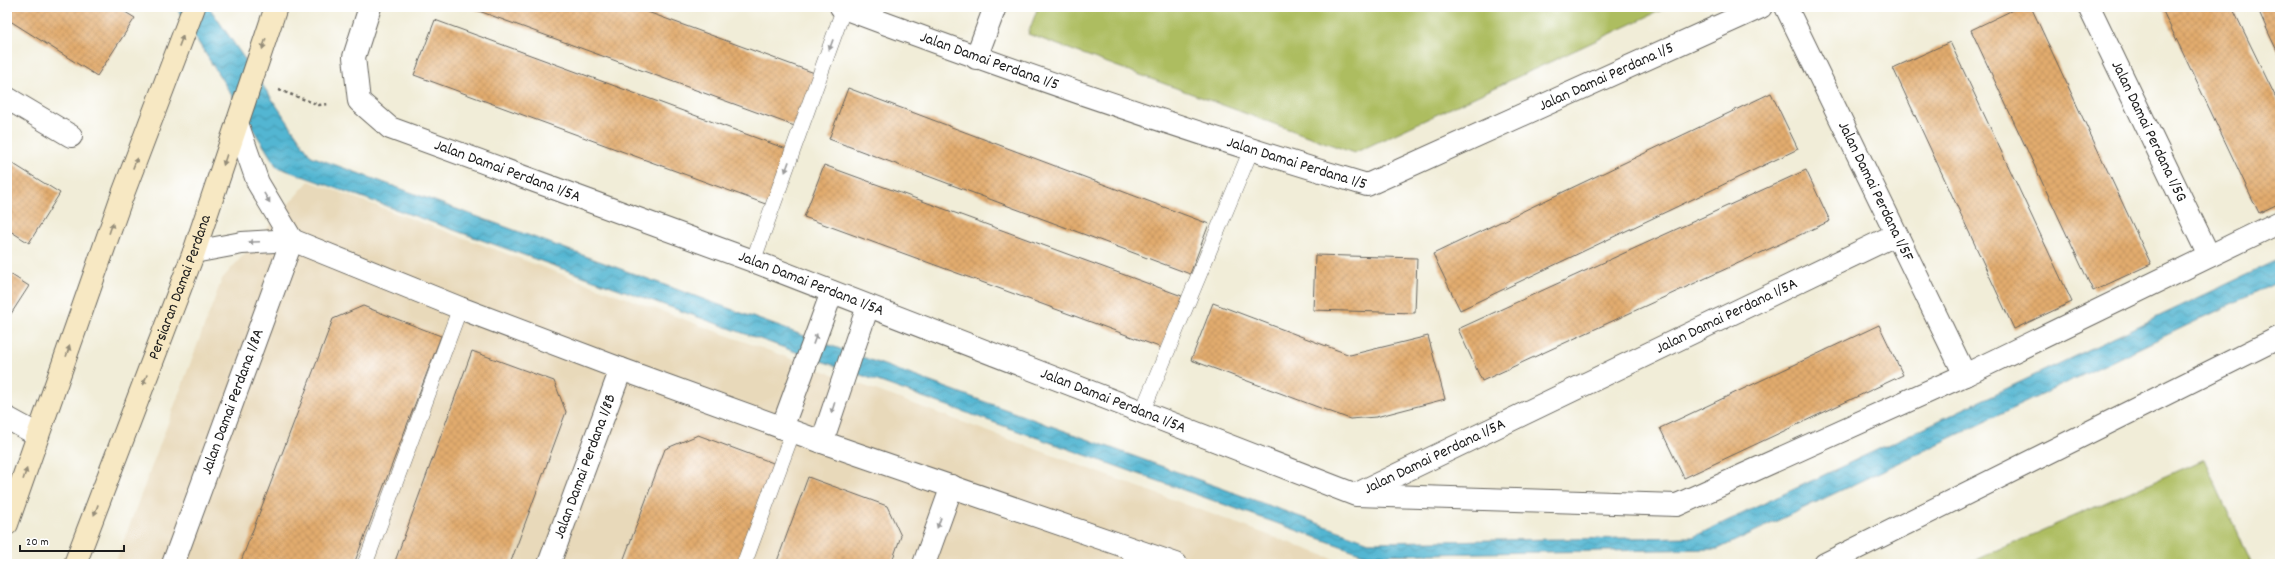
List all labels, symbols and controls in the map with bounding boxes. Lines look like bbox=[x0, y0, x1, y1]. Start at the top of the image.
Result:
street label: Jalan Damai Perdana 1/5 bbox=[917, 26, 1062, 96]
one-way arrow bbox=[178, 35, 184, 47]
street label: Jalan Damai Perdana 1/5 bbox=[1535, 36, 1678, 117]
one-way arrow bbox=[260, 38, 266, 50]
one-way arrow bbox=[827, 39, 833, 51]
street label: Jalan Damai Perdana 1/5G bbox=[2105, 57, 2193, 206]
street label: Jalan Damai Perdana 1/5F bbox=[1832, 117, 1920, 265]
street label: Jalan Damai Perdana 1/5 bbox=[1224, 131, 1370, 196]
street label: Jalan Damai Perdana 1/5A bbox=[431, 134, 584, 209]
one-way arrow bbox=[222, 154, 228, 166]
one-way arrow bbox=[133, 156, 139, 168]
one-way arrow bbox=[783, 162, 789, 174]
one-way arrow bbox=[263, 193, 271, 203]
street label: Persiaran Damai Perdana bbox=[142, 211, 217, 363]
one-way arrow bbox=[108, 222, 114, 234]
one-way arrow bbox=[247, 239, 260, 245]
street label: Jalan Damai Perdana 1/5A bbox=[735, 245, 888, 322]
street label: Jalan Damai Perdana 1/5A bbox=[1652, 272, 1802, 360]
street label: Jalan Damai Perdana 1/8A bbox=[195, 325, 270, 478]
one-way arrow bbox=[812, 332, 818, 344]
one-way arrow bbox=[65, 345, 71, 357]
street label: Jalan Damai Perdana 1/5A bbox=[1037, 362, 1190, 440]
one-way arrow bbox=[142, 374, 148, 386]
street label: Jalan Damai Perdana 1/8B bbox=[548, 391, 622, 542]
one-way arrow bbox=[830, 402, 836, 414]
street label: Jalan Damai Perdana 1/5A bbox=[1360, 413, 1510, 500]
one-way arrow bbox=[22, 467, 28, 479]
one-way arrow bbox=[92, 504, 98, 516]
one-way arrow bbox=[935, 517, 941, 529]
scale bar bbox=[20, 527, 124, 553]
text: 20 m bbox=[26, 534, 49, 551]

